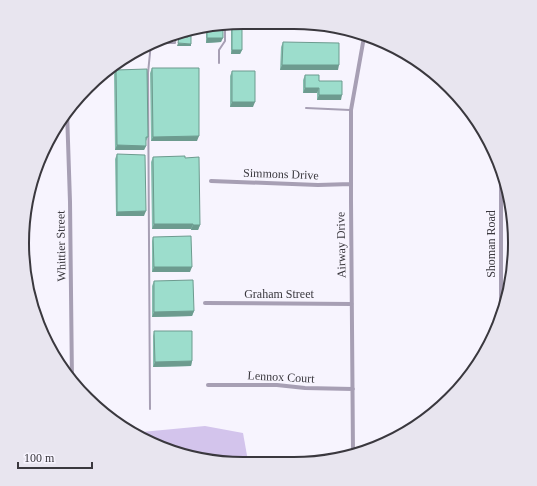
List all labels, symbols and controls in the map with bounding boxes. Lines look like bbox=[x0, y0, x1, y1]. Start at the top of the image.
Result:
street label: Simmons Drive bbox=[243, 166, 319, 182]
street label: Whittier Street bbox=[53, 210, 69, 282]
street label: Shoman Road bbox=[484, 210, 498, 278]
street label: Airway Drive bbox=[333, 212, 349, 278]
street label: Graham Street bbox=[244, 287, 314, 301]
street label: Lennox Court bbox=[247, 368, 315, 386]
scale bar bbox=[18, 444, 92, 470]
text: 100 m bbox=[24, 451, 55, 465]

